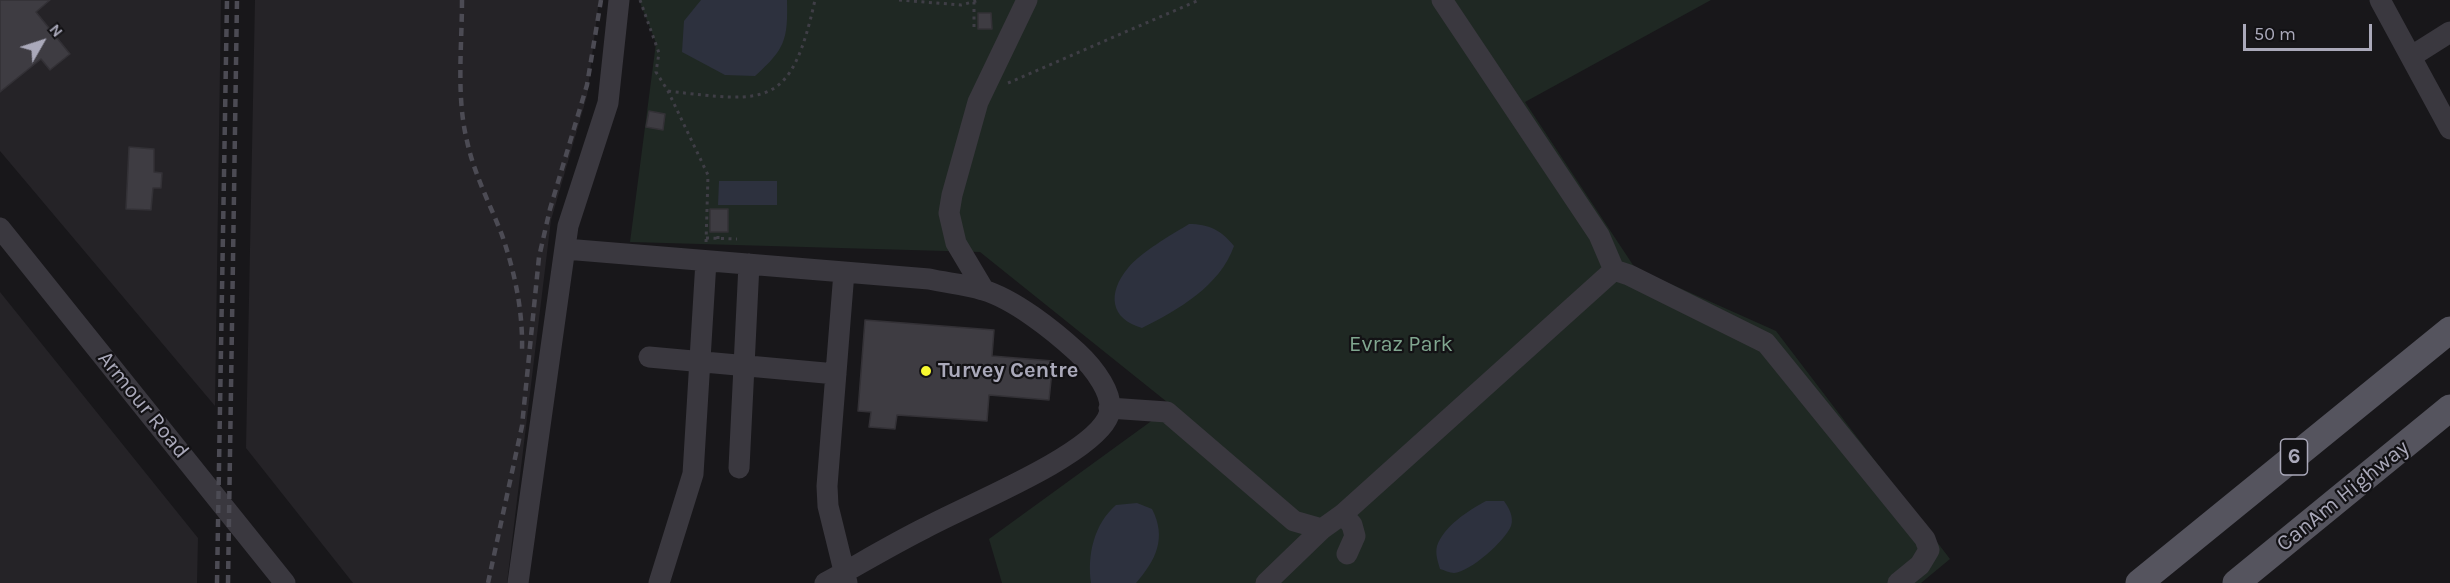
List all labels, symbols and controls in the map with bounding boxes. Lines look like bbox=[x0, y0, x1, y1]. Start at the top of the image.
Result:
north arrow bbox=[12, 12, 72, 72]
scale bar bbox=[2246, 12, 2375, 50]
text: N bbox=[45, 20, 67, 41]
text: 50 m bbox=[2254, 23, 2296, 45]
park label: Evraz Park bbox=[1349, 332, 1453, 358]
street label: Armour Road bbox=[92, 346, 194, 464]
place label: Turvey Centre bbox=[938, 358, 1078, 384]
marker: Turvey Centre bbox=[919, 364, 933, 378]
street label: CanAm Highway bbox=[2272, 435, 2414, 557]
road number: 6 bbox=[2280, 439, 2308, 475]

